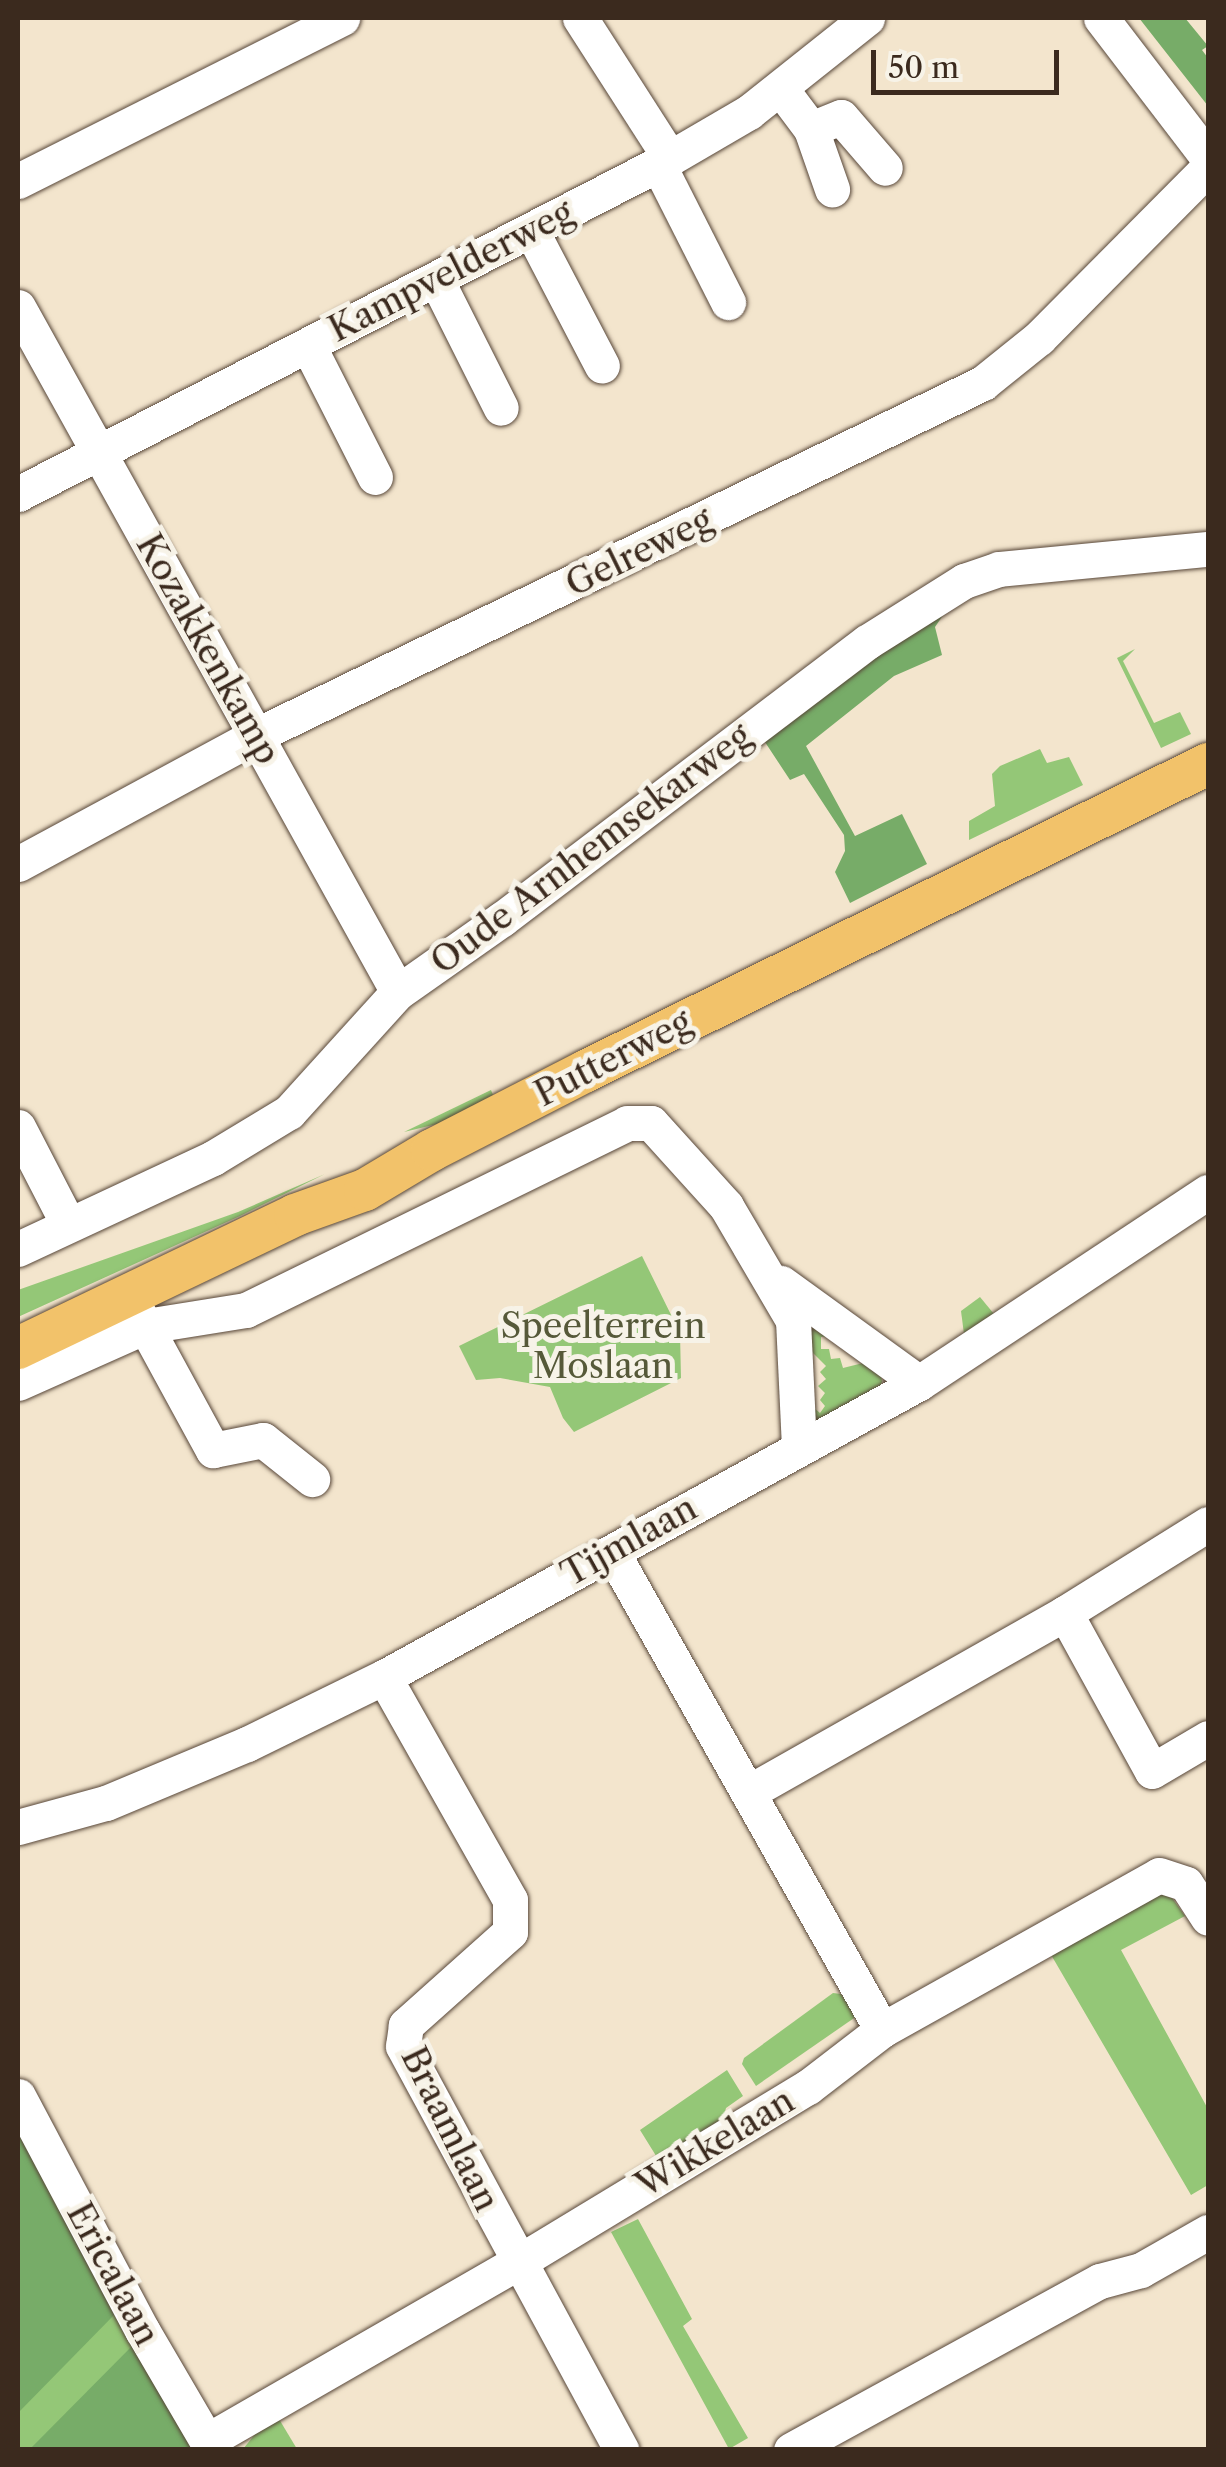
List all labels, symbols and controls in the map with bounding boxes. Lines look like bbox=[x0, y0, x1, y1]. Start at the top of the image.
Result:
scale bar bbox=[876, 30, 1064, 92]
text: 50 m bbox=[888, 49, 959, 86]
street label: Kampvelderweg bbox=[322, 191, 580, 351]
street label: Gelreweg bbox=[559, 499, 719, 605]
street label: Kozakkenkamp bbox=[127, 527, 289, 771]
street label: Oude Arnhemsekarweg bbox=[422, 714, 760, 984]
street label: Putterweg bbox=[528, 1001, 698, 1115]
park label: Speelterrein Moslaan bbox=[500, 1305, 706, 1387]
street label: Tijmlaan bbox=[554, 1487, 704, 1595]
street label: Braamlaan bbox=[392, 2040, 508, 2218]
street label: Wikkelaan bbox=[628, 2079, 802, 2207]
street label: Ericalaan bbox=[58, 2195, 168, 2353]

